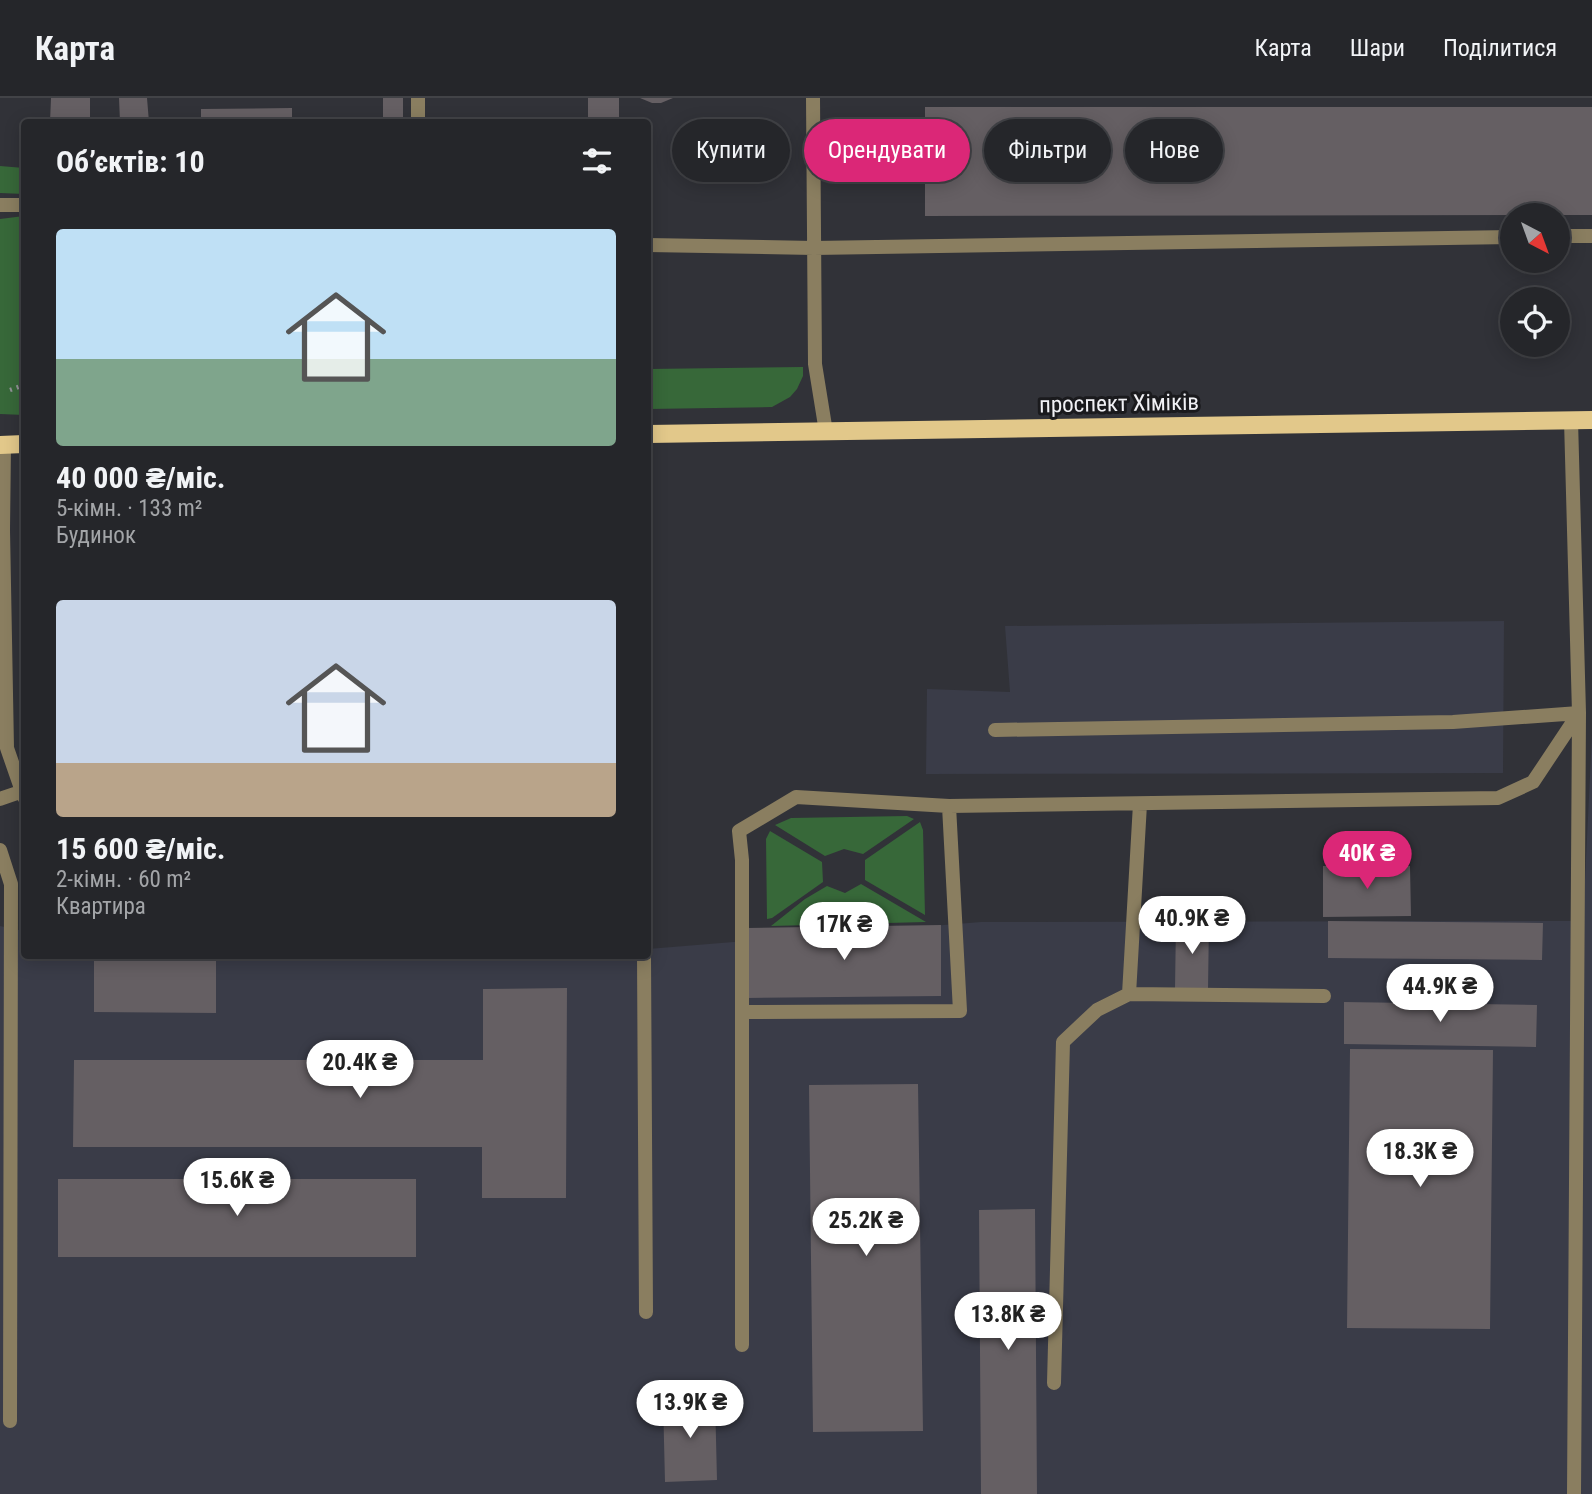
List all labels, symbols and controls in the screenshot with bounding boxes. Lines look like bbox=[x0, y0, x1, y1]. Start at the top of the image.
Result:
text: Карта bbox=[35, 29, 115, 68]
text: Карта bbox=[1254, 34, 1312, 62]
text: Шари bbox=[1350, 34, 1405, 62]
text: Поділитися bbox=[1443, 34, 1557, 62]
chip: Купити bbox=[672, 119, 790, 182]
chip: Орендувати bbox=[804, 119, 970, 182]
chip: Фільтри bbox=[984, 119, 1111, 182]
chip: Нове bbox=[1125, 119, 1223, 182]
icon: filters bbox=[578, 142, 616, 180]
text: Об’єктів: 10 bbox=[56, 144, 205, 179]
north arrow bbox=[1500, 203, 1570, 273]
map controls bbox=[1500, 203, 1570, 357]
icon: home bbox=[273, 274, 399, 400]
button: locate bbox=[1500, 287, 1570, 357]
street label: проспект Хіміків bbox=[1039, 389, 1199, 418]
text: 40 000 ₴/міс. bbox=[56, 460, 226, 495]
text: 5-кімн. · 133 m² bbox=[56, 495, 202, 522]
text: Будинок bbox=[56, 522, 136, 549]
icon: home bbox=[273, 645, 399, 771]
text: 15 600 ₴/міс. bbox=[56, 831, 226, 866]
pin: 40K ₴ bbox=[1318, 832, 1416, 891]
text: 40K ₴ bbox=[1339, 840, 1395, 867]
text: 2-кімн. · 60 m² bbox=[56, 866, 191, 893]
text: Квартира bbox=[56, 893, 146, 920]
pin: 40.9K ₴ bbox=[1127, 896, 1257, 956]
pin: 17K ₴ bbox=[795, 902, 893, 962]
text: 40.9K ₴ bbox=[1155, 905, 1229, 932]
text: 17K ₴ bbox=[816, 911, 872, 938]
pin: 44.9K ₴ bbox=[1375, 964, 1505, 1024]
text: 44.9K ₴ bbox=[1403, 973, 1477, 1000]
pin: 20.4K ₴ bbox=[295, 1040, 425, 1100]
text: 20.4K ₴ bbox=[323, 1049, 397, 1076]
pin: 18.3K ₴ bbox=[1355, 1130, 1485, 1189]
text: 18.3K ₴ bbox=[1383, 1138, 1457, 1165]
pin: 15.6K ₴ bbox=[172, 1158, 302, 1218]
text: 15.6K ₴ bbox=[200, 1167, 274, 1194]
pin: 25.2K ₴ bbox=[801, 1198, 931, 1258]
text: 25.2K ₴ bbox=[829, 1207, 903, 1234]
pin: 13.8K ₴ bbox=[943, 1292, 1073, 1352]
text: 13.8K ₴ bbox=[971, 1301, 1045, 1328]
pin: 13.9K ₴ bbox=[625, 1380, 755, 1440]
text: 13.9K ₴ bbox=[653, 1389, 727, 1416]

